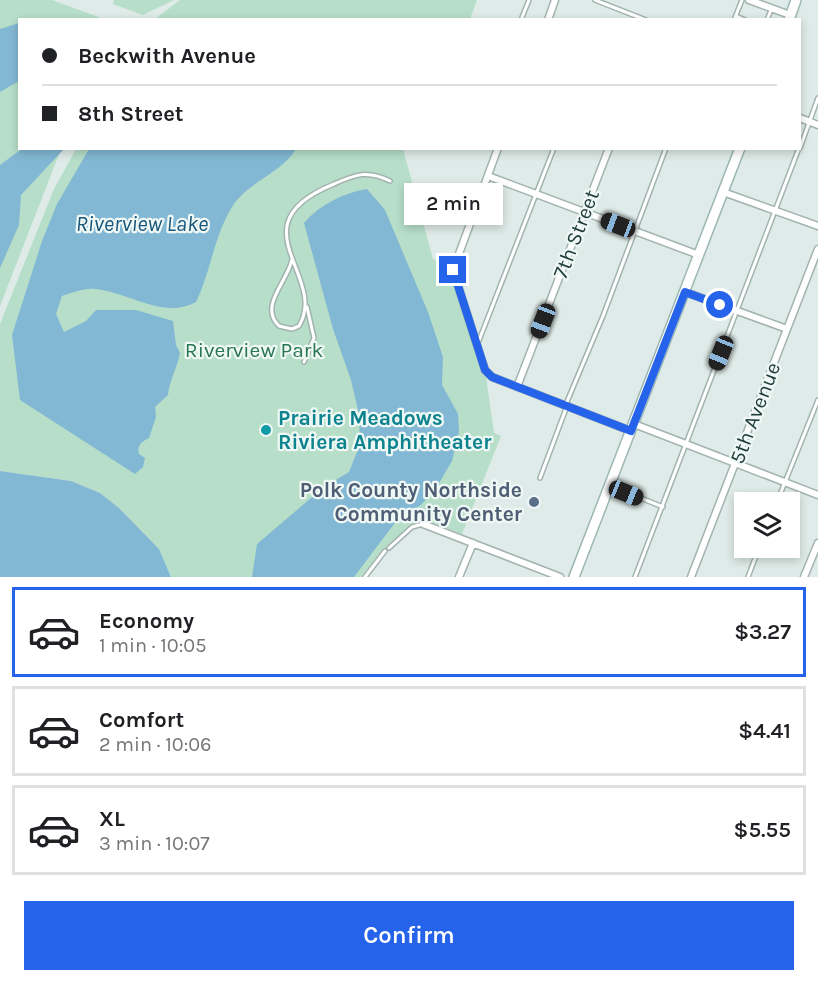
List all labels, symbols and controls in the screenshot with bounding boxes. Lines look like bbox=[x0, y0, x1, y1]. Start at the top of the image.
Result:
text: Beckwith Avenue bbox=[78, 43, 256, 69]
text: 8th Street bbox=[78, 101, 184, 127]
callout: 2 min bbox=[404, 183, 502, 225]
street label: 7th Street bbox=[548, 186, 604, 282]
text: 2 min bbox=[426, 192, 481, 215]
car bbox=[598, 210, 638, 240]
water label: Riverview Lake bbox=[76, 211, 208, 237]
route end bbox=[439, 256, 466, 283]
route start bbox=[706, 291, 733, 318]
car bbox=[528, 301, 558, 341]
car bbox=[706, 333, 736, 373]
park label: Riverview Park bbox=[185, 338, 323, 362]
street label: 5th Avenue bbox=[725, 359, 785, 467]
place label: Prairie Meadows Riviera Amphitheater bbox=[278, 406, 492, 454]
marker: Prairie Meadows Riviera Amphitheater bbox=[259, 423, 273, 437]
place label: Polk County Northside Community Center bbox=[300, 478, 523, 526]
car bbox=[606, 478, 646, 508]
map controls bbox=[734, 492, 800, 558]
button: layers bbox=[734, 492, 800, 558]
marker: Polk County Northside Community Center bbox=[527, 495, 541, 509]
icon: car bbox=[27, 605, 81, 659]
text: Economy bbox=[99, 608, 194, 634]
text: $3.27 bbox=[734, 619, 791, 645]
text: 1 min · 10:05 bbox=[99, 634, 206, 657]
icon: car bbox=[27, 704, 81, 758]
text: Comfort bbox=[99, 707, 184, 733]
text: $4.41 bbox=[738, 718, 791, 744]
text: 2 min · 10:06 bbox=[99, 733, 212, 756]
icon: car bbox=[27, 803, 81, 857]
text: XL bbox=[99, 806, 125, 832]
text: $5.55 bbox=[734, 817, 791, 843]
text: 3 min · 10:07 bbox=[99, 832, 210, 855]
button: Confirm bbox=[24, 901, 794, 970]

